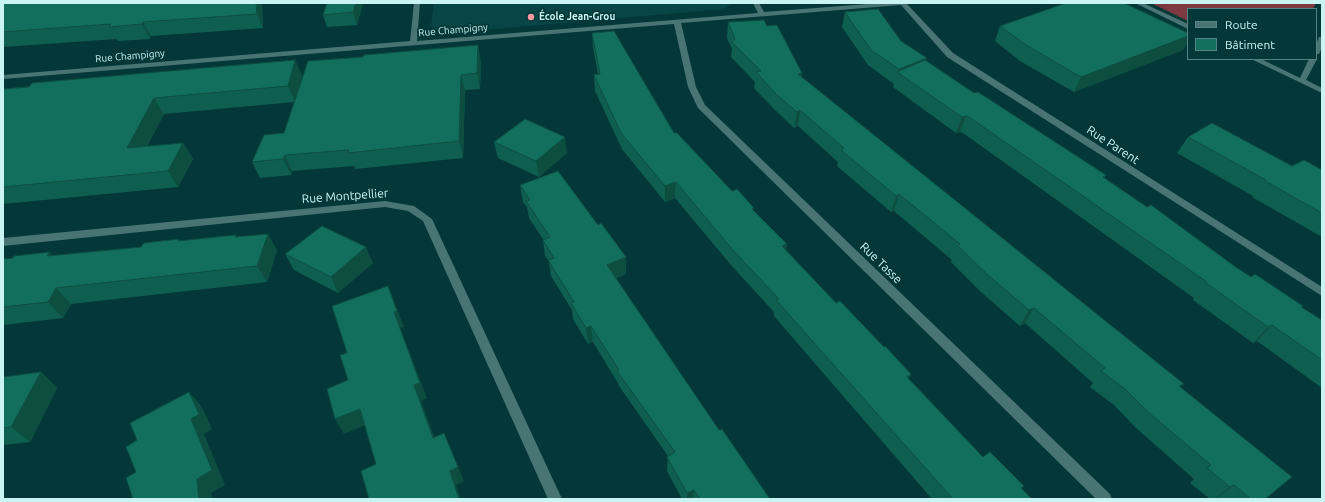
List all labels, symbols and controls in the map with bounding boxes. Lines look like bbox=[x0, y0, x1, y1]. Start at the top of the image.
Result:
legend bbox=[1187, 8, 1317, 60]
place label: École Jean-Grou bbox=[539, 11, 615, 23]
marker: École Jean-Grou bbox=[526, 12, 536, 22]
text: Route bbox=[1225, 18, 1258, 31]
street label: Rue Champigny bbox=[418, 21, 488, 39]
text: Bâtiment bbox=[1225, 38, 1275, 51]
street label: Rue Champigny bbox=[95, 47, 165, 65]
street label: Rue Parent bbox=[1084, 123, 1142, 167]
street label: Rue Montpellier bbox=[301, 186, 389, 206]
street label: Rue Tasse bbox=[857, 239, 905, 287]

